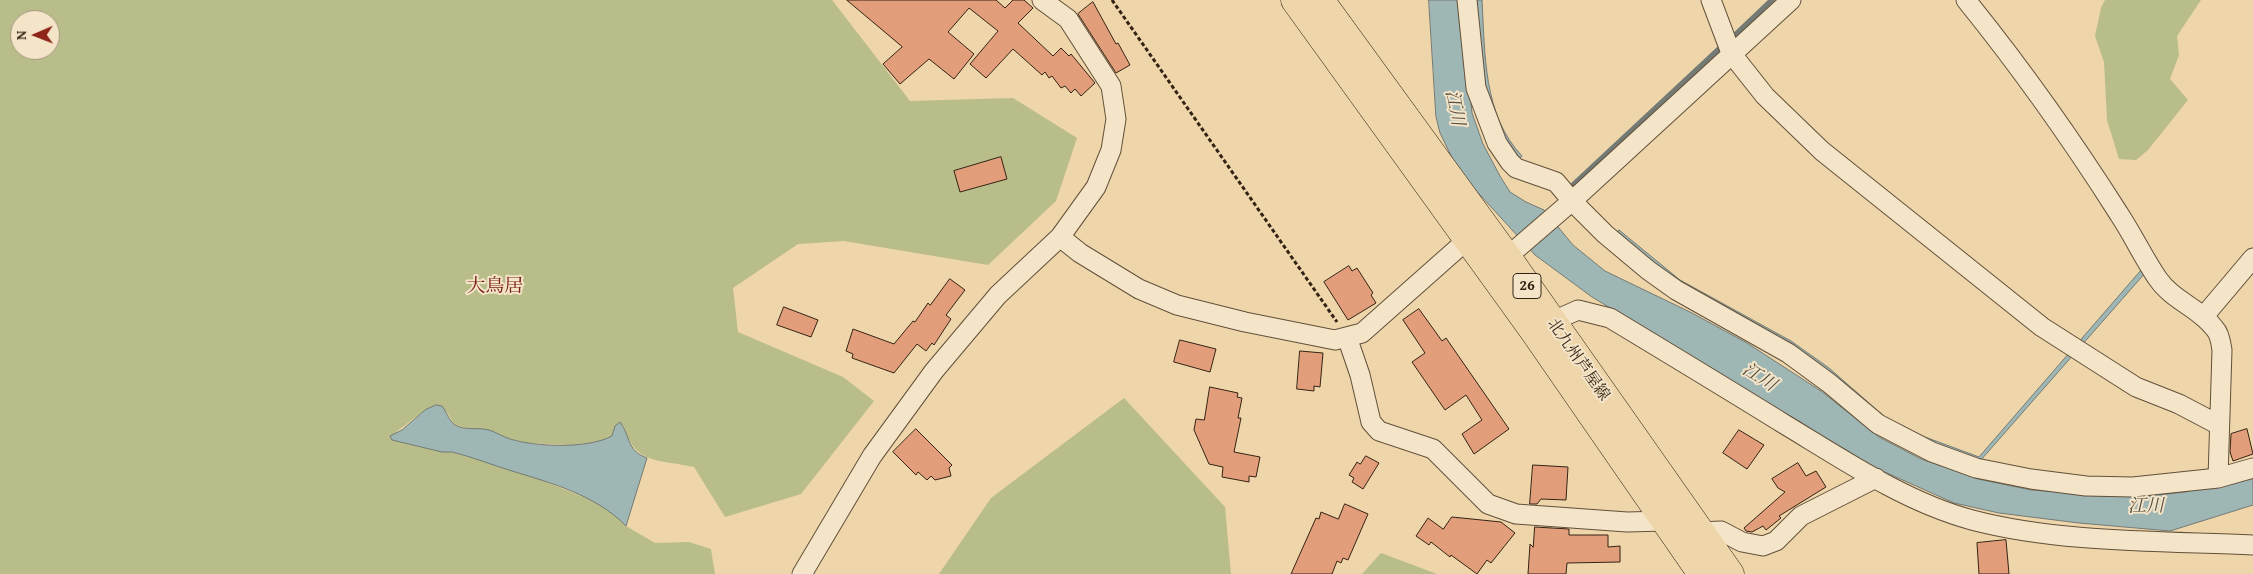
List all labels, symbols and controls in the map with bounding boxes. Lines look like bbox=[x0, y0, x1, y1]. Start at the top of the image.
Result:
north arrow bbox=[10, 10, 60, 60]
text: N bbox=[11, 30, 31, 40]
water label: 江川 bbox=[1440, 88, 1468, 128]
road number: 26 bbox=[1513, 274, 1541, 298]
district label: 大鳥居 bbox=[467, 276, 523, 298]
street label: 北九州芦屋線 bbox=[1543, 315, 1613, 405]
water label: 江川 bbox=[1738, 359, 1780, 397]
water label: 江川 bbox=[2128, 496, 2164, 518]

